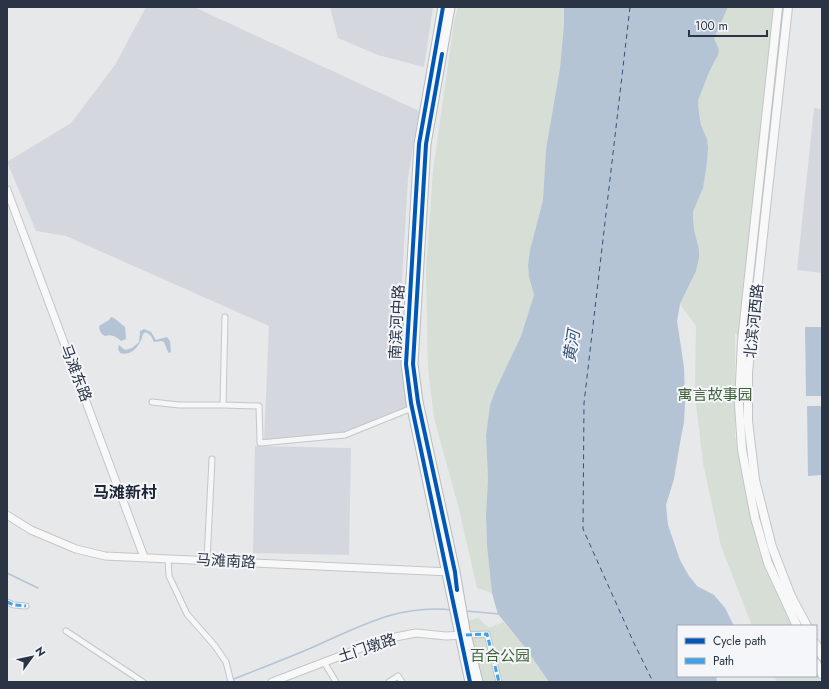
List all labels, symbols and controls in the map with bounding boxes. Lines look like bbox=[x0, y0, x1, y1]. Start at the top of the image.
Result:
scale bar bbox=[689, 12, 767, 38]
text: 100 m bbox=[695, 17, 728, 35]
street label: 北滨河西路 bbox=[739, 283, 769, 359]
street label: 南滨河中路 bbox=[384, 284, 410, 360]
water label: 黄河 bbox=[558, 326, 586, 364]
street label: 马滩东路 bbox=[55, 341, 97, 405]
park label: 寓言故事园 bbox=[677, 384, 753, 406]
district label: 马滩新村 bbox=[93, 481, 157, 504]
street label: 马滩南路 bbox=[195, 548, 257, 574]
legend bbox=[677, 625, 817, 677]
street label: 土门墩路 bbox=[335, 628, 399, 668]
text: Cycle path bbox=[713, 632, 766, 650]
north arrow bbox=[12, 637, 52, 677]
text: N bbox=[31, 644, 49, 660]
park label: 百合公园 bbox=[470, 645, 530, 667]
text: Path bbox=[713, 652, 734, 670]

